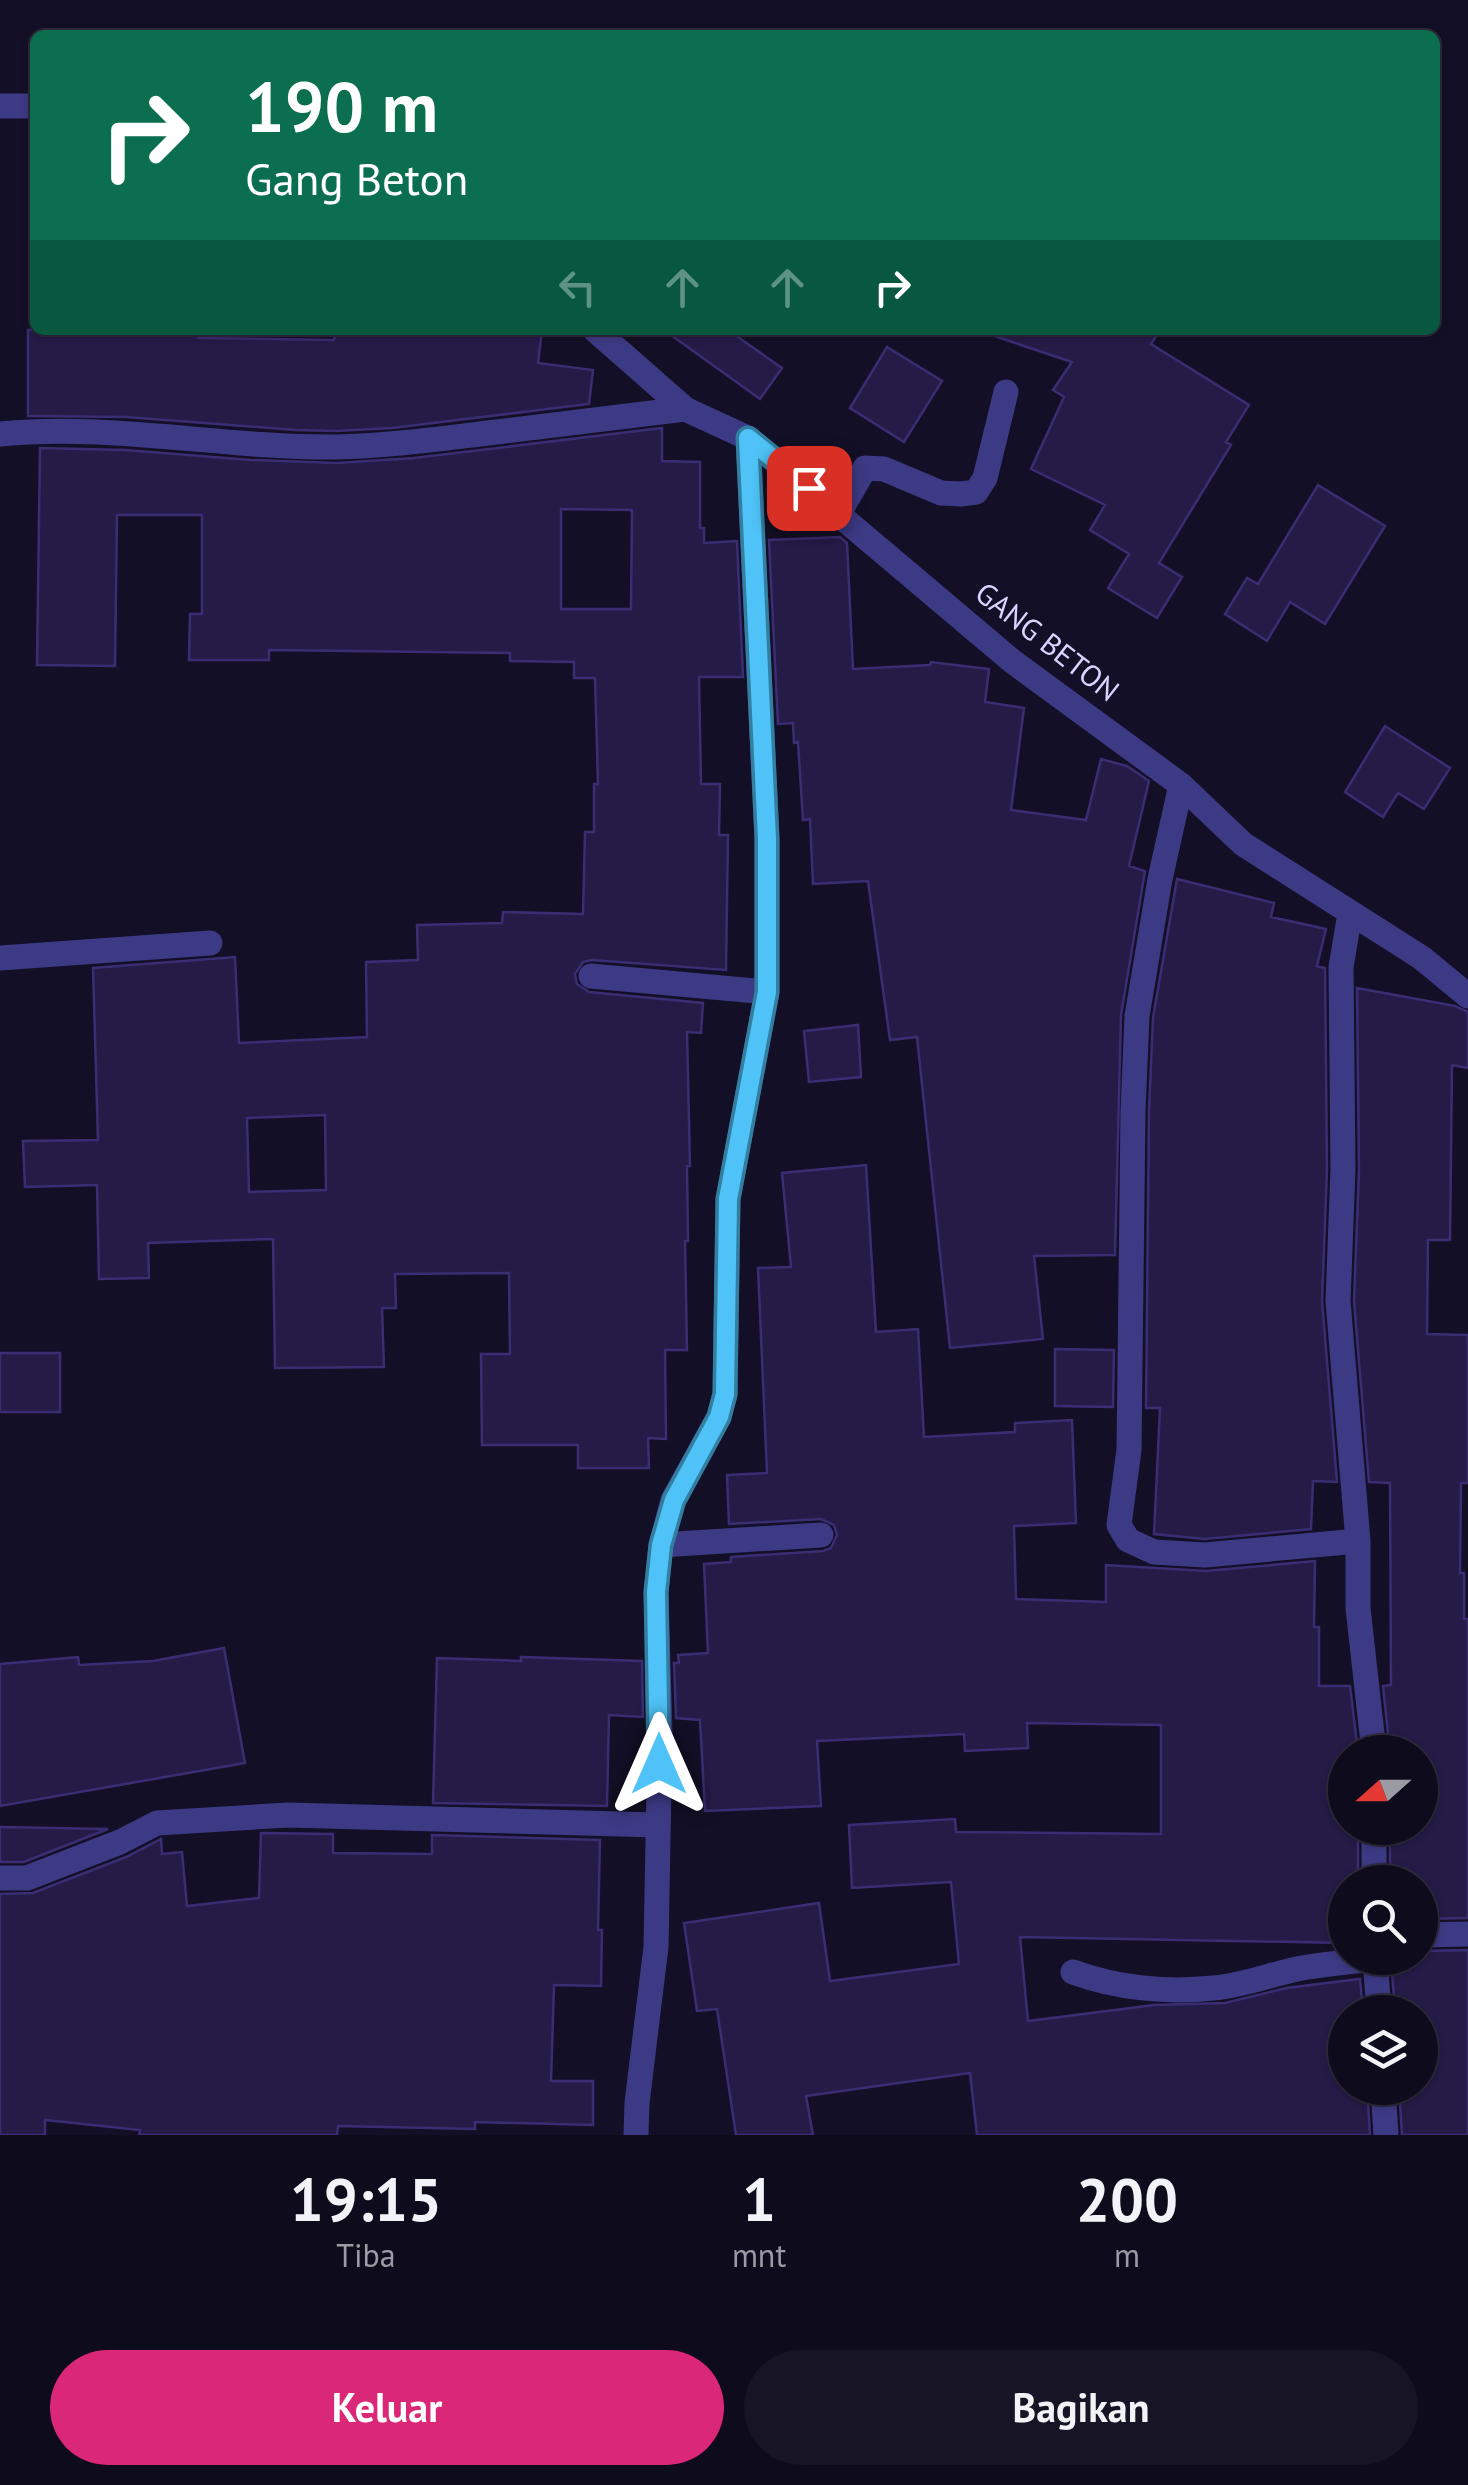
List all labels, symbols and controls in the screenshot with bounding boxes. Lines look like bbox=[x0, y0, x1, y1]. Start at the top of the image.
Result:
text: 190 m bbox=[245, 61, 438, 151]
icon: right bbox=[80, 70, 210, 200]
text: Gang Beton bbox=[245, 149, 468, 207]
icon: left bbox=[550, 260, 605, 315]
icon: ahead bbox=[655, 260, 710, 315]
icon: ahead bbox=[760, 260, 815, 315]
icon: right bbox=[865, 260, 920, 315]
pin bbox=[767, 446, 852, 531]
icon: arrive bbox=[782, 461, 837, 516]
street label: GANG BETON bbox=[968, 573, 1128, 709]
position arrow bbox=[607, 1712, 711, 1816]
north arrow bbox=[1328, 1735, 1438, 1845]
map controls bbox=[1328, 1735, 1438, 2105]
button: search bbox=[1328, 1865, 1438, 1975]
button: layers bbox=[1328, 1995, 1438, 2105]
text: 19:15 bbox=[290, 2160, 442, 2238]
text: 1 bbox=[742, 2160, 776, 2238]
text: 200 bbox=[1076, 2160, 1178, 2238]
text: Tiba bbox=[336, 2234, 396, 2276]
text: mnt bbox=[732, 2234, 786, 2276]
text: m bbox=[1114, 2234, 1140, 2276]
button: Keluar bbox=[50, 2350, 724, 2465]
button: Bagikan bbox=[744, 2350, 1418, 2465]

